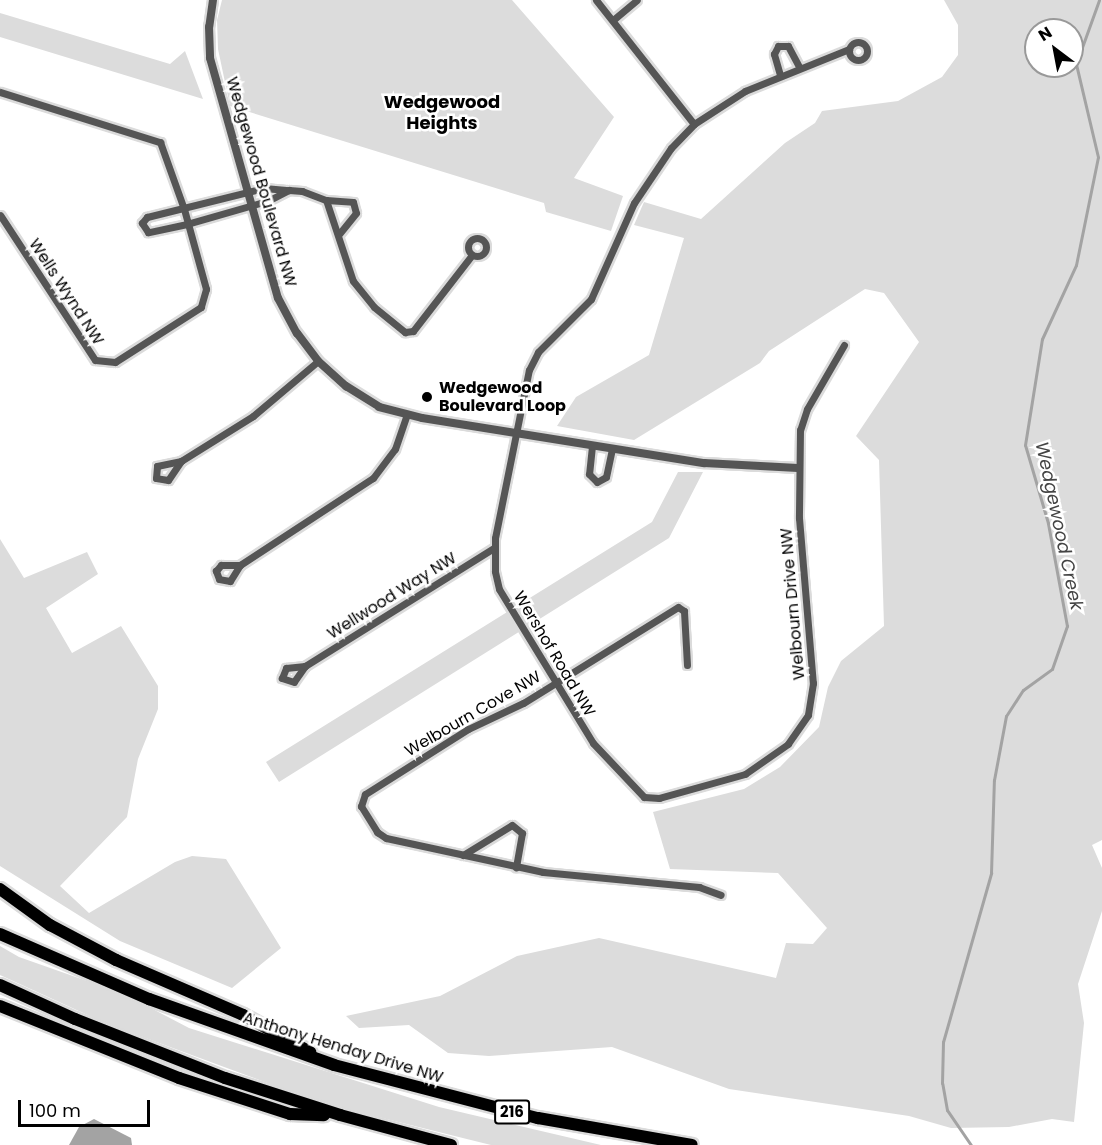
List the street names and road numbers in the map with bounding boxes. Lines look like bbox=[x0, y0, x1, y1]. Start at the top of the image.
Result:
street label: Wedgewood Boulevard NW bbox=[222, 75, 300, 289]
street label: Wells Wynd NW bbox=[24, 235, 108, 349]
street label: Welbourn Drive NW bbox=[777, 527, 809, 681]
street label: Wellwood Way NW bbox=[324, 548, 460, 644]
street label: Wershof Road NW bbox=[509, 588, 599, 720]
street label: Welbourn Cove NW bbox=[402, 667, 544, 761]
street label: Anthony Henday Drive NW bbox=[241, 1008, 445, 1088]
road number: 216 bbox=[494, 1100, 530, 1124]

